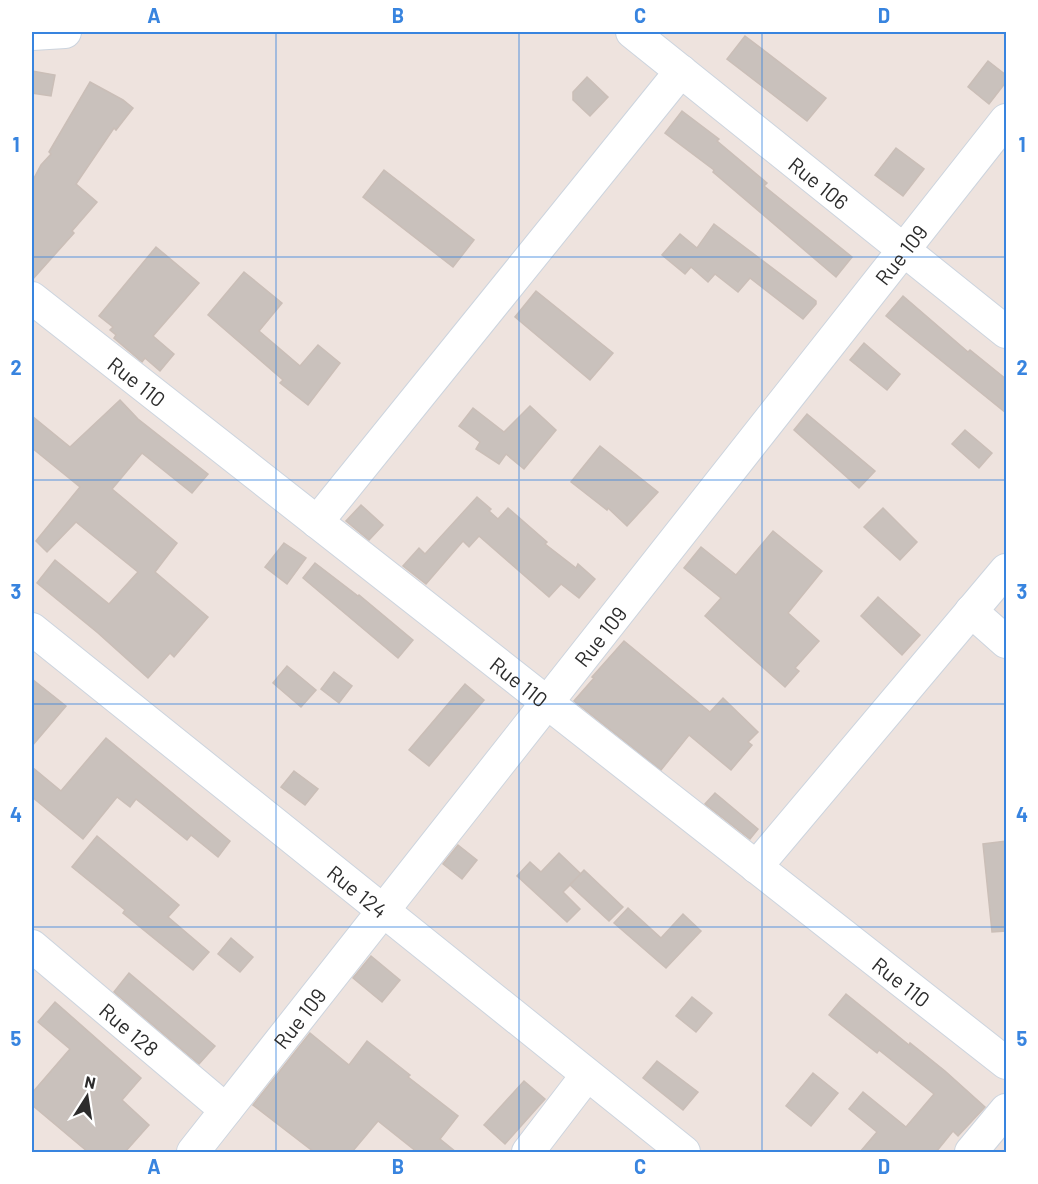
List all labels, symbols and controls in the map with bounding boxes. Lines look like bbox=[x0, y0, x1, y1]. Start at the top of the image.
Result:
text: A bbox=[147, 3, 161, 27]
text: B bbox=[392, 3, 404, 27]
text: C bbox=[634, 3, 646, 27]
text: D bbox=[878, 3, 890, 27]
text: 1 bbox=[12, 132, 20, 156]
text: 1 bbox=[1018, 132, 1026, 156]
street label: Rue 106 bbox=[784, 151, 854, 214]
street label: Rue 109 bbox=[869, 219, 932, 289]
street label: Rue 110 bbox=[104, 350, 171, 411]
text: 2 bbox=[10, 355, 22, 379]
text: 2 bbox=[1016, 355, 1028, 379]
text: 3 bbox=[11, 579, 21, 603]
text: 3 bbox=[1017, 579, 1027, 603]
street label: Rue 109 bbox=[568, 601, 631, 671]
street label: Rue 110 bbox=[486, 651, 553, 711]
text: 4 bbox=[10, 802, 22, 826]
text: 4 bbox=[1016, 802, 1028, 826]
street label: Rue 124 bbox=[323, 859, 393, 922]
street label: Rue 110 bbox=[868, 951, 936, 1011]
street label: Rue 109 bbox=[267, 983, 330, 1053]
street label: Rue 128 bbox=[95, 997, 164, 1060]
text: 5 bbox=[11, 1026, 22, 1050]
text: 5 bbox=[1017, 1026, 1028, 1050]
north arrow bbox=[57, 1067, 117, 1127]
text: N bbox=[83, 1071, 97, 1092]
text: A bbox=[147, 1154, 161, 1178]
text: B bbox=[392, 1154, 404, 1178]
text: C bbox=[634, 1154, 646, 1178]
text: D bbox=[878, 1154, 890, 1178]

